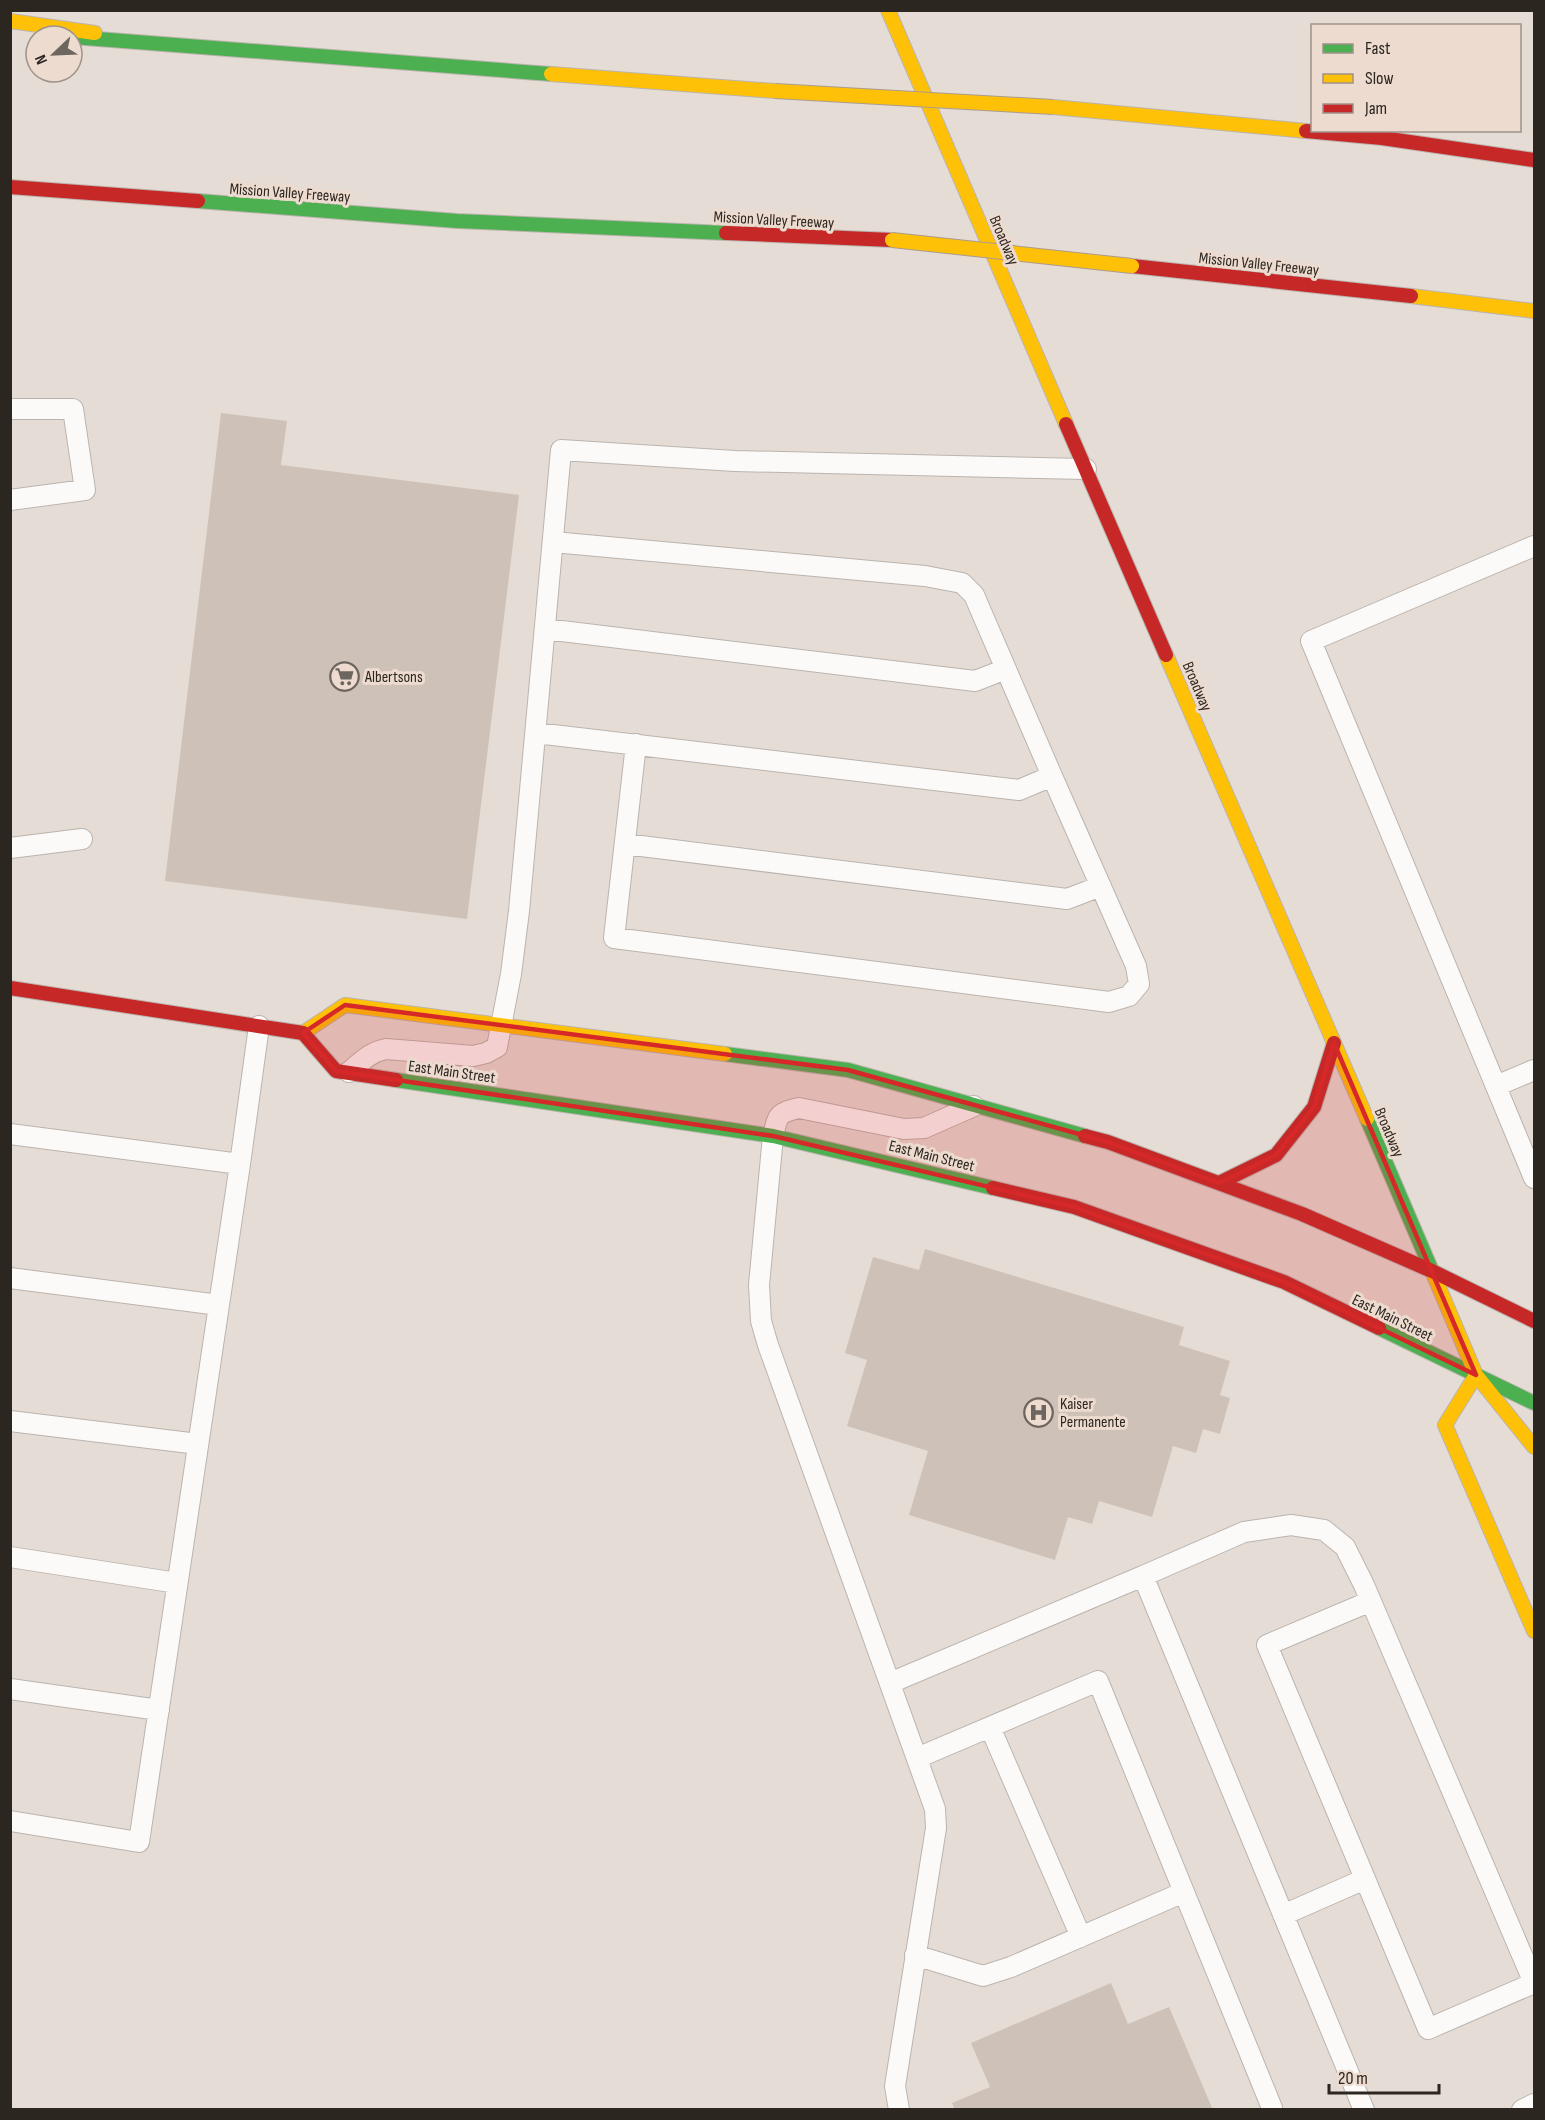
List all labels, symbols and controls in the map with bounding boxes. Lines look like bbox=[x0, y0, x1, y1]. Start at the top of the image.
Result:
north arrow bbox=[24, 24, 84, 84]
legend bbox=[1311, 24, 1521, 132]
text: Fast bbox=[1365, 38, 1391, 59]
text: N bbox=[31, 52, 52, 67]
text: Slow bbox=[1365, 68, 1394, 89]
text: Jam bbox=[1364, 98, 1387, 119]
street label: Mission Valley Freeway bbox=[229, 180, 351, 207]
street label: Mission Valley Freeway bbox=[713, 208, 835, 233]
street label: Broadway bbox=[985, 213, 1023, 268]
street label: Mission Valley Freeway bbox=[1198, 249, 1320, 280]
street label: Broadway bbox=[1178, 659, 1216, 714]
supermarket icon: Albertsons bbox=[328, 660, 360, 692]
place label: Albertsons bbox=[364, 668, 423, 687]
street label: East Main Street bbox=[407, 1057, 497, 1088]
street label: Broadway bbox=[1370, 1105, 1408, 1160]
street label: East Main Street bbox=[887, 1137, 976, 1176]
street label: East Main Street bbox=[1349, 1291, 1436, 1346]
place label: Kaiser Permanente bbox=[1060, 1395, 1126, 1432]
hospital icon: Kaiser Permanente bbox=[1023, 1396, 1055, 1428]
scale bar bbox=[1329, 2057, 1438, 2095]
text: 20 m bbox=[1338, 2068, 1368, 2089]

